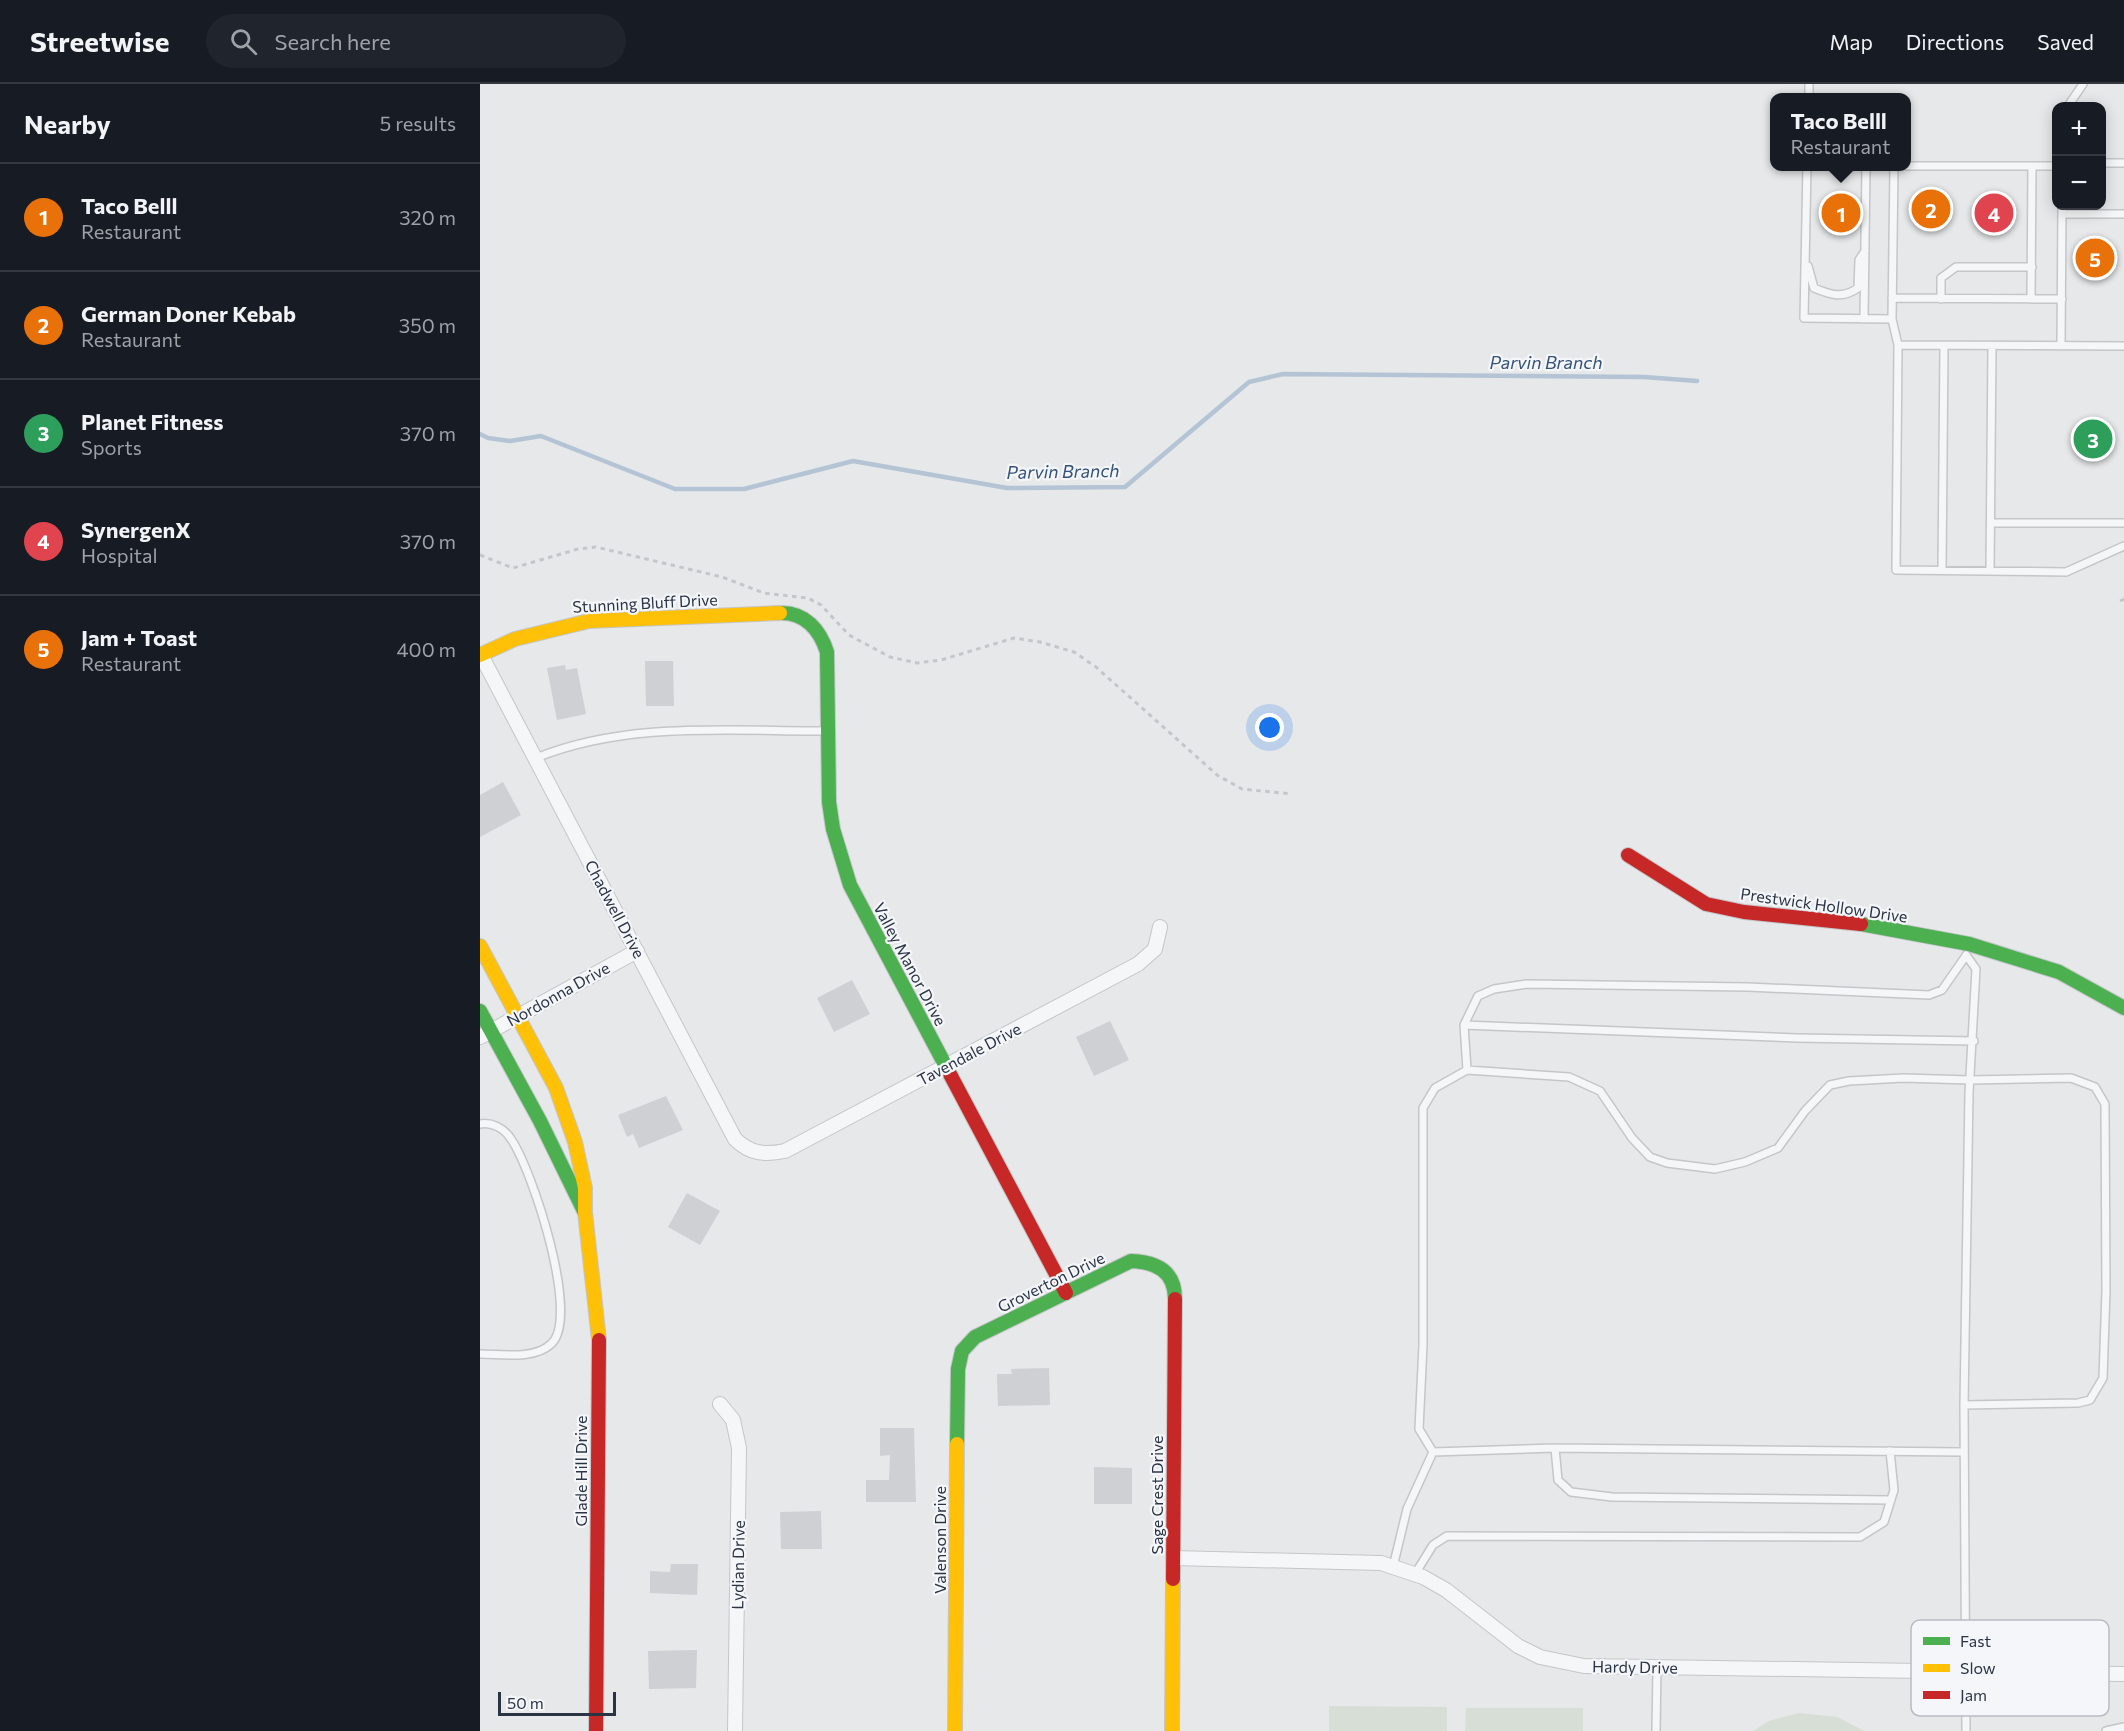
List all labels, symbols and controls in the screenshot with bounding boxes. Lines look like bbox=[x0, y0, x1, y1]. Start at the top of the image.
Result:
search box bbox=[206, 14, 626, 68]
text: Streetwise bbox=[30, 24, 170, 58]
icon: search bbox=[227, 25, 260, 58]
text: Search here bbox=[275, 28, 391, 55]
text: Map bbox=[1830, 29, 1873, 54]
text: Directions bbox=[1906, 29, 2004, 54]
text: Saved bbox=[2037, 29, 2094, 54]
popup bbox=[1770, 93, 1911, 171]
map controls bbox=[2052, 102, 2106, 210]
button: + bbox=[2052, 102, 2106, 156]
text: Taco Belll bbox=[1790, 107, 1887, 134]
text: Nearby bbox=[24, 108, 111, 139]
text: 5 results bbox=[380, 111, 456, 135]
text: Restaurant bbox=[1790, 134, 1891, 158]
button: − bbox=[2052, 156, 2106, 210]
pin: 2 bbox=[1912, 186, 1950, 232]
pin: 1 bbox=[1822, 190, 1860, 236]
pin: 4 bbox=[1974, 190, 2014, 236]
text: Taco Belll bbox=[81, 192, 177, 219]
text: 1 bbox=[39, 205, 48, 229]
text: 320 m bbox=[399, 205, 456, 229]
text: Restaurant bbox=[81, 219, 181, 243]
pin: 5 bbox=[2076, 236, 2114, 280]
text: German Doner Kebab bbox=[81, 300, 296, 327]
text: 2 bbox=[38, 313, 49, 337]
text: 350 m bbox=[399, 313, 456, 337]
text: Restaurant bbox=[81, 327, 181, 351]
water label: Parvin Branch bbox=[1489, 351, 1603, 373]
text: Planet Fitness bbox=[81, 408, 223, 435]
pin: 3 bbox=[2074, 416, 2112, 462]
text: 3 bbox=[38, 421, 49, 445]
text: 370 m bbox=[400, 421, 456, 445]
text: Sports bbox=[81, 435, 142, 459]
water label: Parvin Branch bbox=[1006, 459, 1120, 483]
text: SynergenX bbox=[81, 516, 191, 543]
text: 4 bbox=[37, 529, 50, 553]
text: 370 m bbox=[400, 529, 456, 553]
text: Hospital bbox=[81, 543, 158, 567]
street label: Stunning Bluff Drive bbox=[572, 589, 718, 616]
text: Jam + Toast bbox=[81, 624, 197, 651]
text: 5 bbox=[38, 637, 49, 661]
text: 400 m bbox=[397, 637, 456, 661]
text: Restaurant bbox=[81, 651, 181, 675]
your location bbox=[1255, 713, 1284, 742]
street label: Chadwell Drive bbox=[582, 856, 649, 961]
street label: Prestwick Hollow Drive bbox=[1739, 883, 1909, 926]
street label: Valley Manor Drive bbox=[870, 899, 951, 1029]
street label: Nordonna Drive bbox=[503, 957, 613, 1030]
street label: Tavendale Drive bbox=[914, 1018, 1024, 1089]
street label: Groverton Drive bbox=[994, 1247, 1107, 1316]
street label: Glade Hill Drive bbox=[571, 1416, 590, 1526]
street label: Sage Crest Drive bbox=[1147, 1436, 1166, 1554]
street label: Valenson Drive bbox=[930, 1486, 949, 1594]
street label: Lydian Drive bbox=[727, 1520, 748, 1610]
legend bbox=[1911, 1620, 2109, 1716]
text: Fast bbox=[1960, 1631, 1991, 1650]
street label: Hardy Drive bbox=[1592, 1656, 1678, 1677]
text: Slow bbox=[1960, 1658, 1996, 1677]
text: Jam bbox=[1960, 1685, 1987, 1704]
scale bar bbox=[498, 1689, 616, 1716]
text: 50 m bbox=[507, 1693, 544, 1712]

